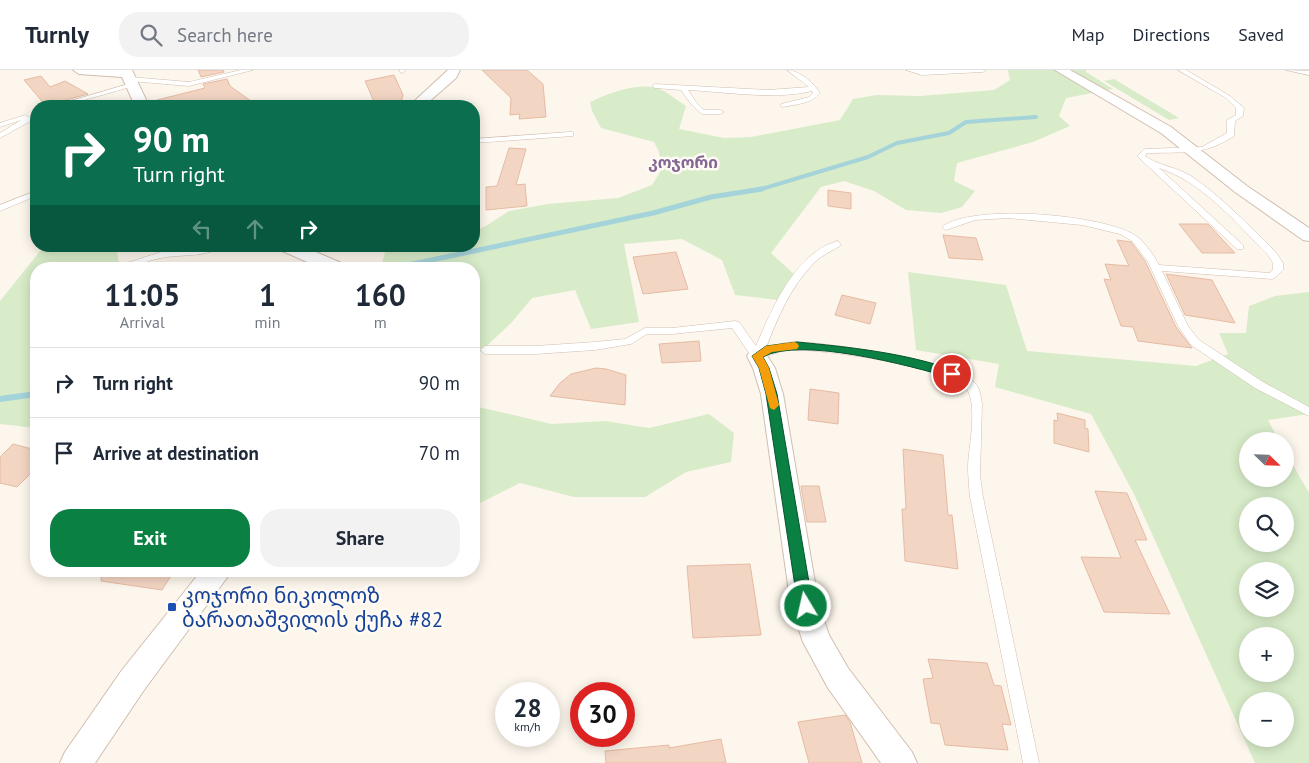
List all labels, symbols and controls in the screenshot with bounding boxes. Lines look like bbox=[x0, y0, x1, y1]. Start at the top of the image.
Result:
search box bbox=[119, 12, 469, 57]
text: Turnly bbox=[25, 19, 89, 50]
icon: search bbox=[137, 21, 165, 49]
text: Search here bbox=[177, 23, 273, 47]
text: Map bbox=[1072, 23, 1104, 46]
text: Directions bbox=[1132, 23, 1210, 46]
text: Saved bbox=[1238, 23, 1284, 46]
text: 90 m bbox=[133, 116, 210, 162]
icon: right bbox=[50, 120, 115, 185]
district label: კოჯორი bbox=[648, 152, 718, 172]
text: Turn right bbox=[133, 160, 225, 188]
icon: left bbox=[188, 215, 216, 243]
icon: ahead bbox=[241, 215, 269, 243]
icon: right bbox=[294, 215, 322, 243]
text: 11:05 bbox=[104, 275, 180, 314]
text: 1 bbox=[259, 275, 276, 314]
text: 160 bbox=[355, 275, 406, 314]
text: Arrival bbox=[120, 312, 165, 332]
text: min bbox=[255, 312, 281, 332]
text: m bbox=[374, 312, 387, 332]
pin bbox=[931, 353, 973, 395]
icon: arrive bbox=[938, 360, 966, 388]
icon: right bbox=[50, 369, 78, 397]
text: Turn right bbox=[93, 371, 173, 395]
text: 90 m bbox=[419, 371, 460, 395]
north arrow bbox=[1239, 432, 1294, 488]
map controls bbox=[1239, 432, 1294, 747]
icon: arrive bbox=[50, 439, 78, 467]
text: Arrive at destination bbox=[93, 441, 259, 465]
text: 70 m bbox=[419, 441, 460, 465]
button: search bbox=[1239, 497, 1294, 552]
button: Exit bbox=[50, 509, 250, 567]
button: Share bbox=[260, 509, 460, 567]
button: layers bbox=[1239, 562, 1294, 617]
position arrow bbox=[779, 579, 831, 631]
place label: კოჯორი ნიკოლოზ ბარათაშვილის ქუჩა #82 bbox=[182, 582, 443, 633]
marker: კოჯორი ნიკოლოზ ბარათაშვილის ქუჩა #82 bbox=[166, 601, 178, 613]
button: + bbox=[1239, 627, 1294, 682]
speed limit sign: 30 bbox=[570, 682, 635, 747]
text: 28 bbox=[513, 692, 542, 724]
button: − bbox=[1239, 692, 1294, 747]
text: km/h bbox=[514, 719, 541, 734]

